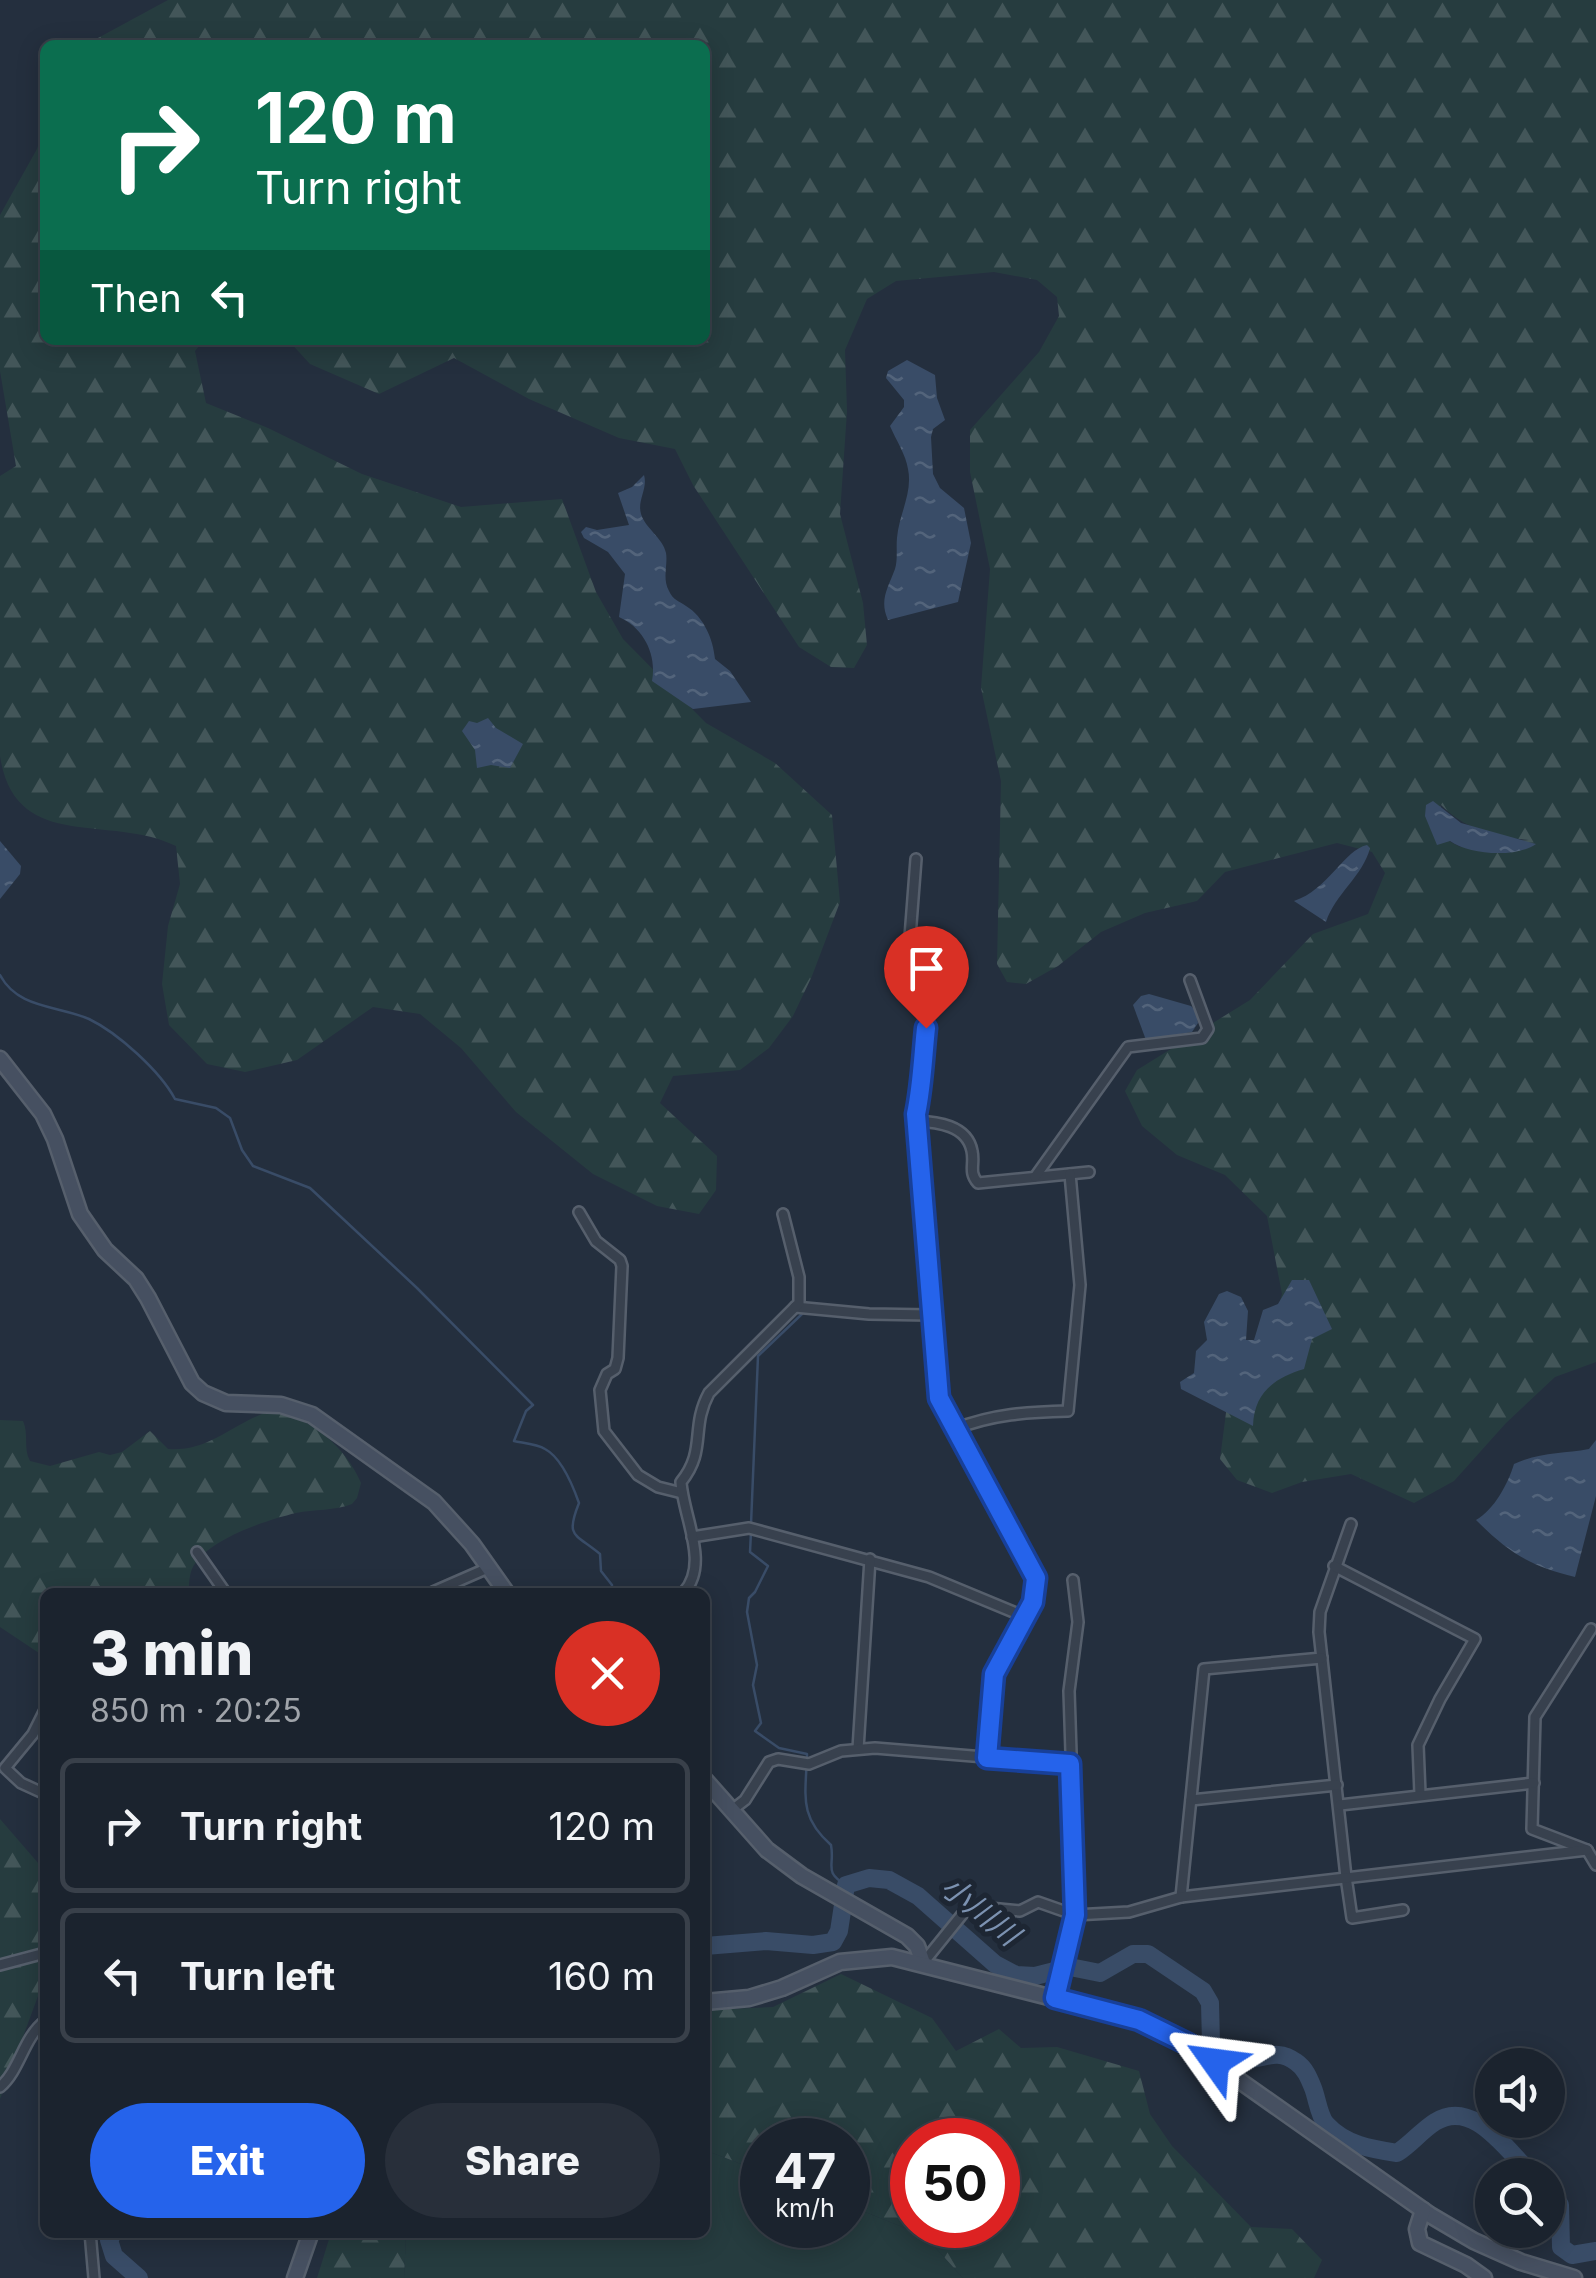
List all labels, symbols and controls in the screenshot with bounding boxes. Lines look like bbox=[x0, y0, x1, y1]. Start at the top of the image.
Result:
text: 120 m bbox=[255, 75, 457, 160]
icon: right bbox=[90, 80, 220, 210]
text: Turn right bbox=[255, 160, 462, 215]
icon: left bbox=[202, 270, 257, 325]
text: Then bbox=[90, 275, 182, 321]
pin bbox=[884, 926, 969, 1029]
icon: arrive bbox=[899, 941, 954, 996]
text: 3 min bbox=[90, 1617, 253, 1689]
button: close bbox=[555, 1621, 660, 1726]
text: 850 m · 20:25 bbox=[90, 1691, 302, 1730]
icon: right bbox=[95, 1798, 150, 1853]
text: Turn right bbox=[180, 1803, 362, 1849]
text: 120 m bbox=[548, 1803, 655, 1849]
water label: 小川川 bbox=[934, 1868, 1029, 1954]
icon: left bbox=[95, 1948, 150, 2003]
text: Turn left bbox=[180, 1953, 335, 1999]
text: 160 m bbox=[548, 1953, 655, 1999]
position arrow bbox=[1163, 2010, 1267, 2114]
map controls bbox=[1475, 2048, 1565, 2248]
button: sound bbox=[1475, 2048, 1565, 2138]
button: Exit bbox=[90, 2103, 365, 2218]
button: Share bbox=[385, 2103, 660, 2218]
speed limit sign: 50 bbox=[890, 2118, 1020, 2248]
text: 47 bbox=[774, 2141, 836, 2201]
button: search bbox=[1475, 2158, 1565, 2248]
text: km/h bbox=[775, 2193, 835, 2223]

